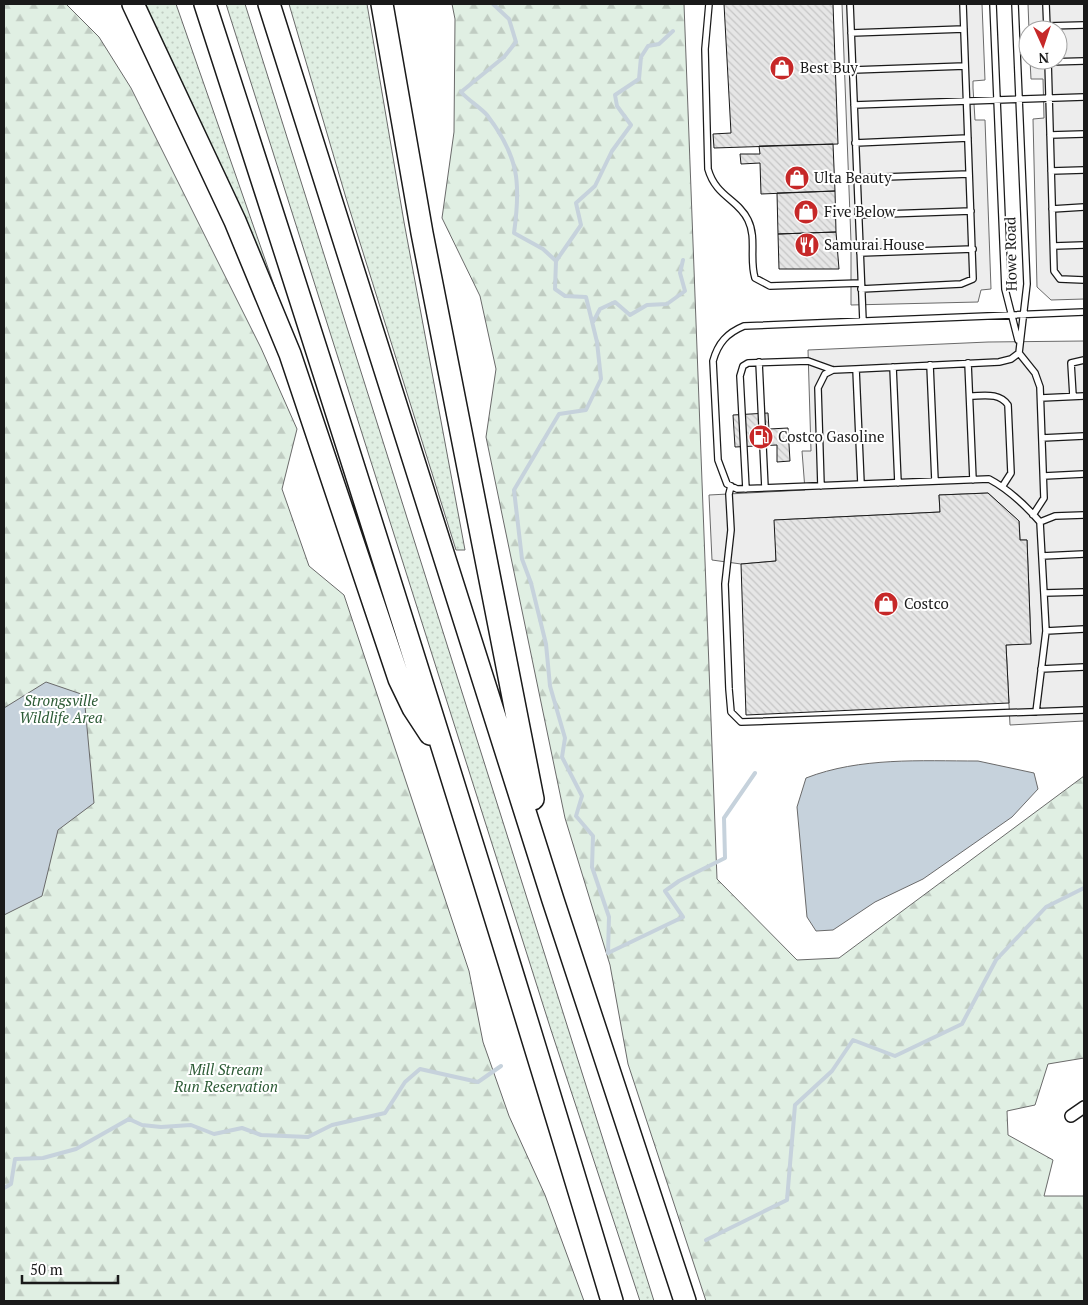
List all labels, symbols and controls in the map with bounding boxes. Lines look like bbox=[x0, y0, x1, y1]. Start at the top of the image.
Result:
north arrow bbox=[1018, 20, 1068, 70]
text: N bbox=[1038, 49, 1050, 68]
shop icon: Best Buy bbox=[769, 55, 795, 81]
place label: Best Buy bbox=[800, 57, 858, 77]
shop icon: Ulta Beauty bbox=[784, 165, 810, 191]
place label: Ulta Beauty bbox=[814, 167, 892, 187]
shop icon: Five Below bbox=[793, 199, 819, 225]
place label: Five Below bbox=[824, 201, 897, 221]
street label: Howe Road bbox=[999, 217, 1021, 291]
restaurant icon: Samurai House bbox=[794, 232, 820, 258]
place label: Samurai House bbox=[824, 234, 925, 254]
fuel station icon: Costco Gasoline bbox=[748, 424, 774, 450]
place label: Costco Gasoline bbox=[778, 426, 885, 446]
shop icon: Costco bbox=[873, 591, 899, 617]
place label: Costco bbox=[904, 593, 949, 613]
park label: Strongsville Wildlife Area bbox=[19, 690, 103, 727]
park label: Mill Stream Run Reservation bbox=[173, 1059, 278, 1096]
scale bar bbox=[22, 1252, 119, 1284]
text: 50 m bbox=[30, 1259, 63, 1279]

